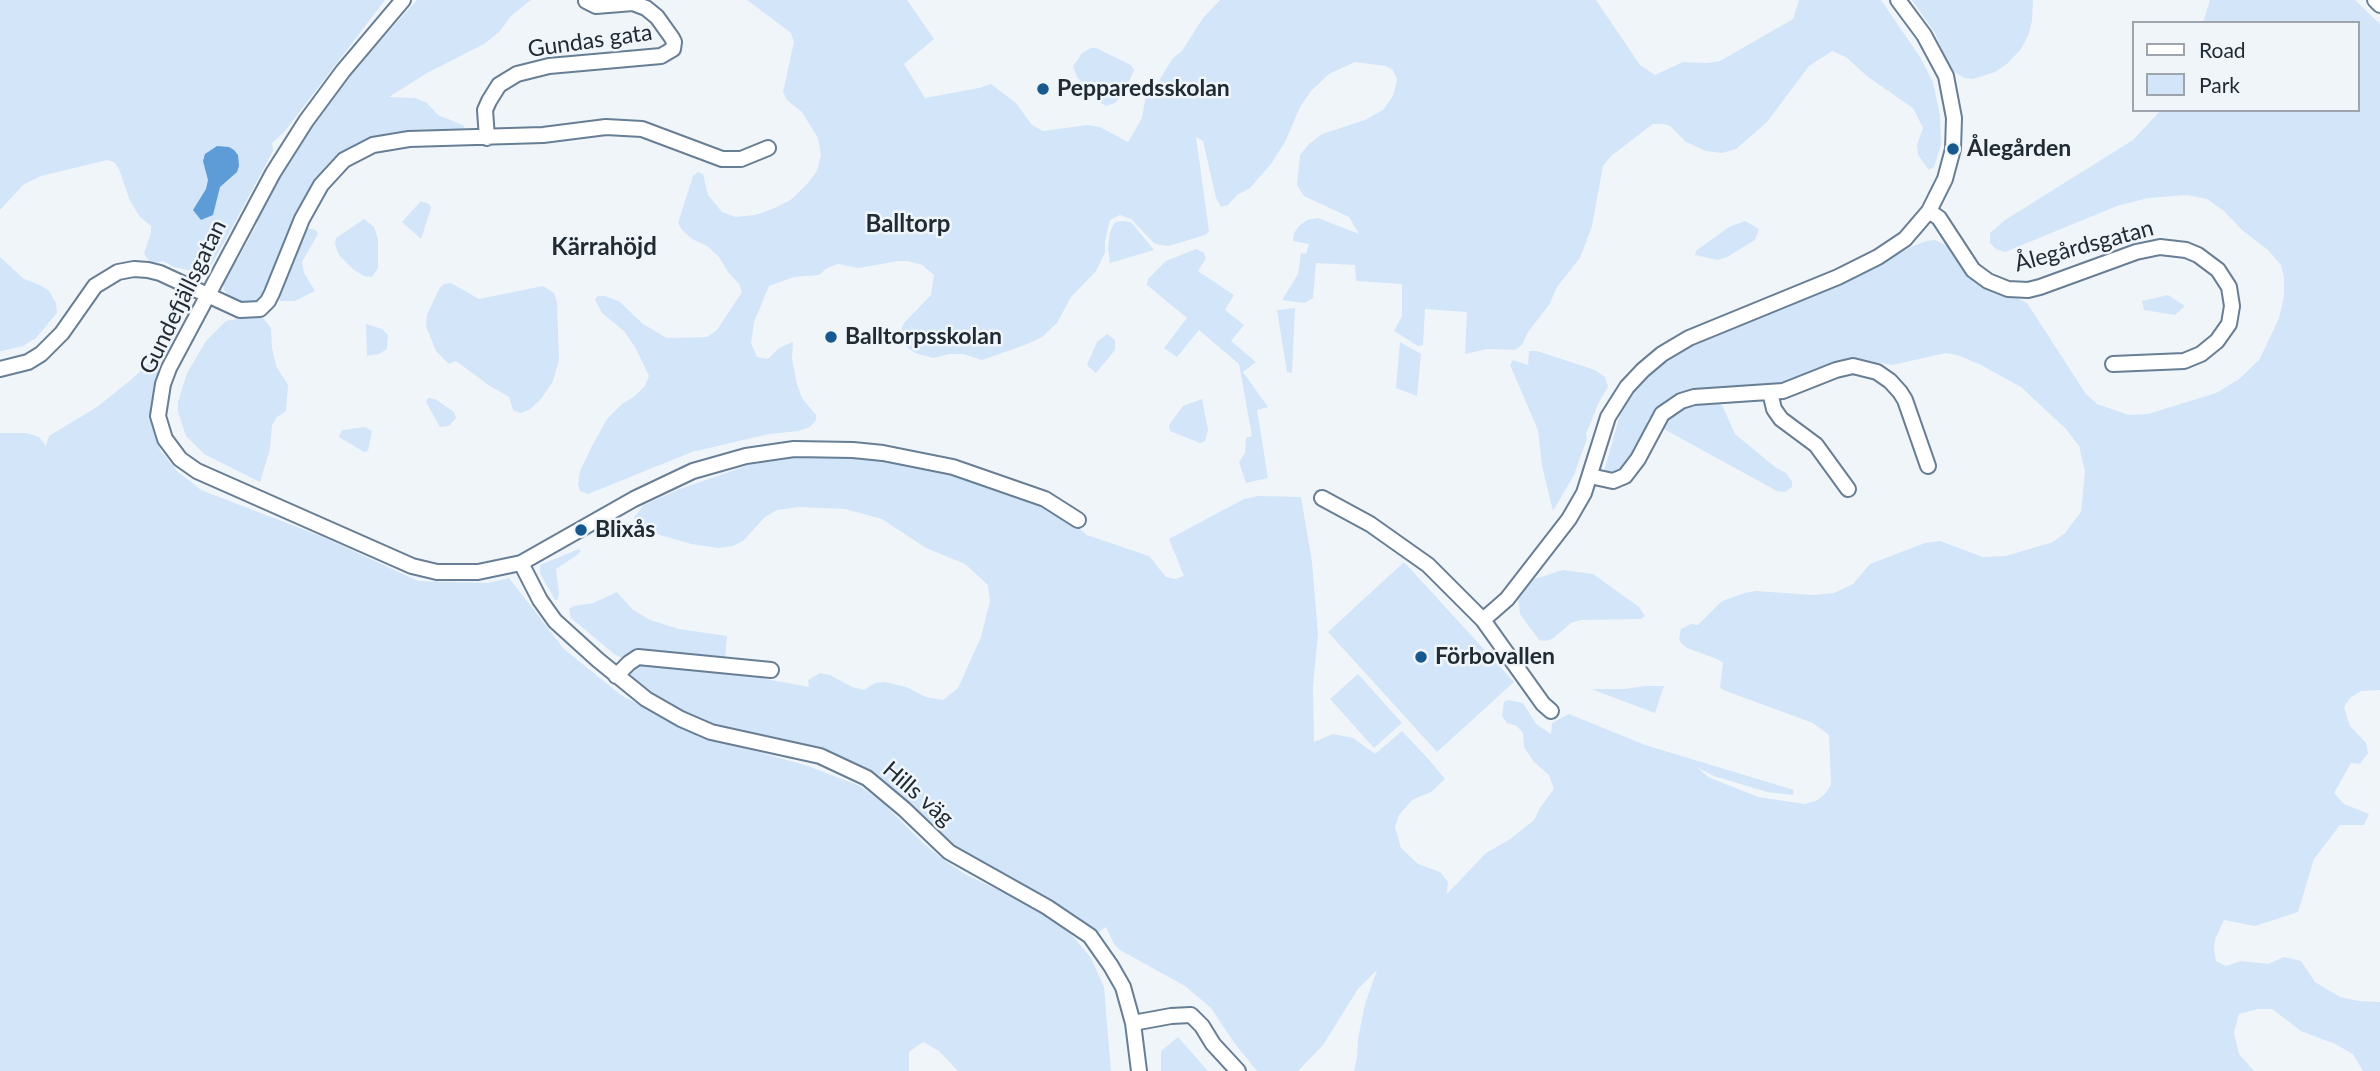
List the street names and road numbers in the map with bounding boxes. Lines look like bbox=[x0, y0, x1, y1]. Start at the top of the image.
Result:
street label: Gundas gata bbox=[526, 19, 654, 63]
street label: Ålegårdsgatan bbox=[2011, 214, 2157, 278]
street label: Gundefjällsgatan bbox=[134, 215, 232, 379]
street label: Hills väg bbox=[877, 756, 959, 832]

